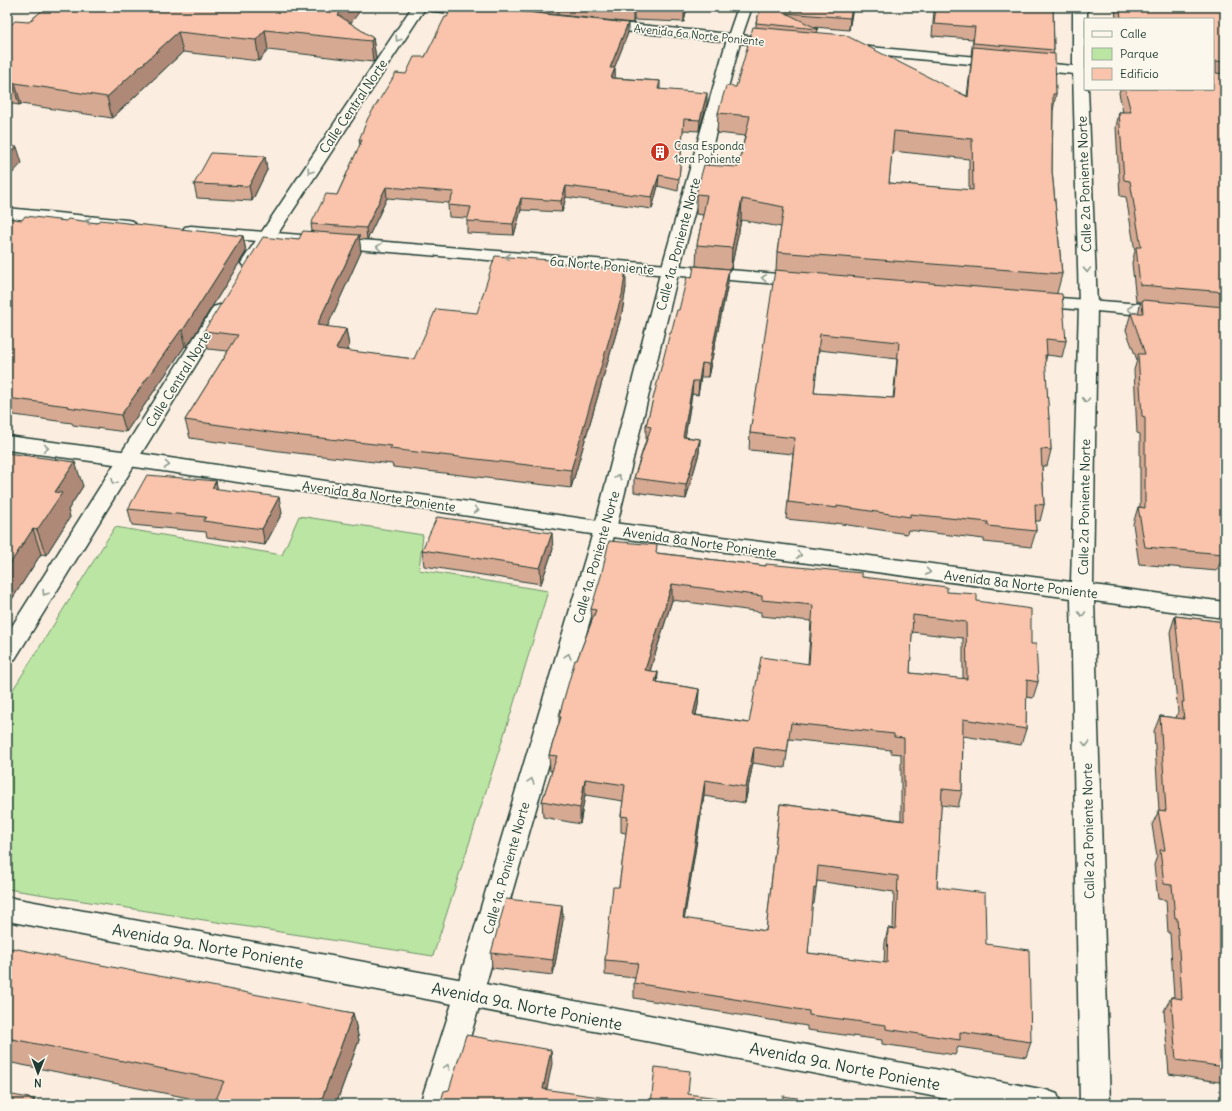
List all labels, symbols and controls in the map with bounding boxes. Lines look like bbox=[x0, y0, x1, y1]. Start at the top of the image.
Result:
legend bbox=[1084, 18, 1214, 90]
street label: Avenida 6a Norte Poniente bbox=[633, 21, 765, 49]
text: Calle bbox=[1120, 26, 1147, 41]
one-way arrow bbox=[396, 35, 403, 42]
text: Parque bbox=[1120, 46, 1159, 61]
street label: Calle Central Norte bbox=[316, 56, 391, 157]
text: Edificio bbox=[1120, 66, 1159, 81]
street label: Calle 2a Poniente Norte bbox=[1074, 116, 1095, 252]
place label: Casa Esponda 1era Poniente bbox=[674, 139, 744, 166]
building icon: Casa Esponda 1era Poniente bbox=[649, 141, 671, 163]
one-way arrow bbox=[307, 167, 315, 174]
street label: Calle 1a. Poniente Norte bbox=[653, 176, 704, 312]
one-way arrow bbox=[85, 217, 91, 226]
one-way arrow bbox=[376, 242, 382, 251]
street label: 6a Norte Poniente bbox=[549, 252, 655, 279]
one-way arrow bbox=[505, 253, 511, 262]
one-way arrow bbox=[1082, 267, 1091, 273]
one-way arrow bbox=[761, 274, 767, 283]
one-way arrow bbox=[1127, 304, 1133, 313]
street label: Calle Central Norte bbox=[142, 328, 215, 430]
one-way arrow bbox=[1082, 397, 1090, 403]
street label: Calle 2a Poniente Norte bbox=[1075, 439, 1094, 575]
one-way arrow bbox=[43, 443, 49, 452]
one-way arrow bbox=[164, 460, 170, 469]
one-way arrow bbox=[613, 474, 622, 481]
street label: Avenida 8a Norte Poniente bbox=[301, 477, 457, 516]
one-way arrow bbox=[111, 478, 119, 485]
street label: Calle 1a. Poniente Norte bbox=[569, 489, 624, 625]
one-way arrow bbox=[473, 505, 479, 514]
street label: Avenida 8a Norte Poniente bbox=[622, 523, 778, 562]
one-way arrow bbox=[796, 550, 802, 559]
one-way arrow bbox=[925, 567, 931, 576]
street label: Avenida 8a Norte Poniente bbox=[943, 567, 1099, 602]
one-way arrow bbox=[43, 588, 50, 595]
one-way arrow bbox=[1078, 611, 1086, 617]
one-way arrow bbox=[563, 653, 572, 660]
one-way arrow bbox=[1081, 741, 1090, 747]
street label: Calle 2a Poniente Norte bbox=[1079, 763, 1098, 899]
one-way arrow bbox=[526, 778, 535, 785]
street label: Calle 1a. Poniente Norte bbox=[479, 800, 534, 936]
street label: Avenida 9a. Norte Poniente bbox=[111, 919, 305, 973]
street label: Avenida 9a. Norte Poniente bbox=[430, 978, 624, 1034]
street label: Avenida 9a. Norte Poniente bbox=[748, 1038, 942, 1094]
north arrow bbox=[18, 1053, 58, 1093]
one-way arrow bbox=[442, 1063, 451, 1070]
text: N bbox=[34, 1076, 42, 1090]

